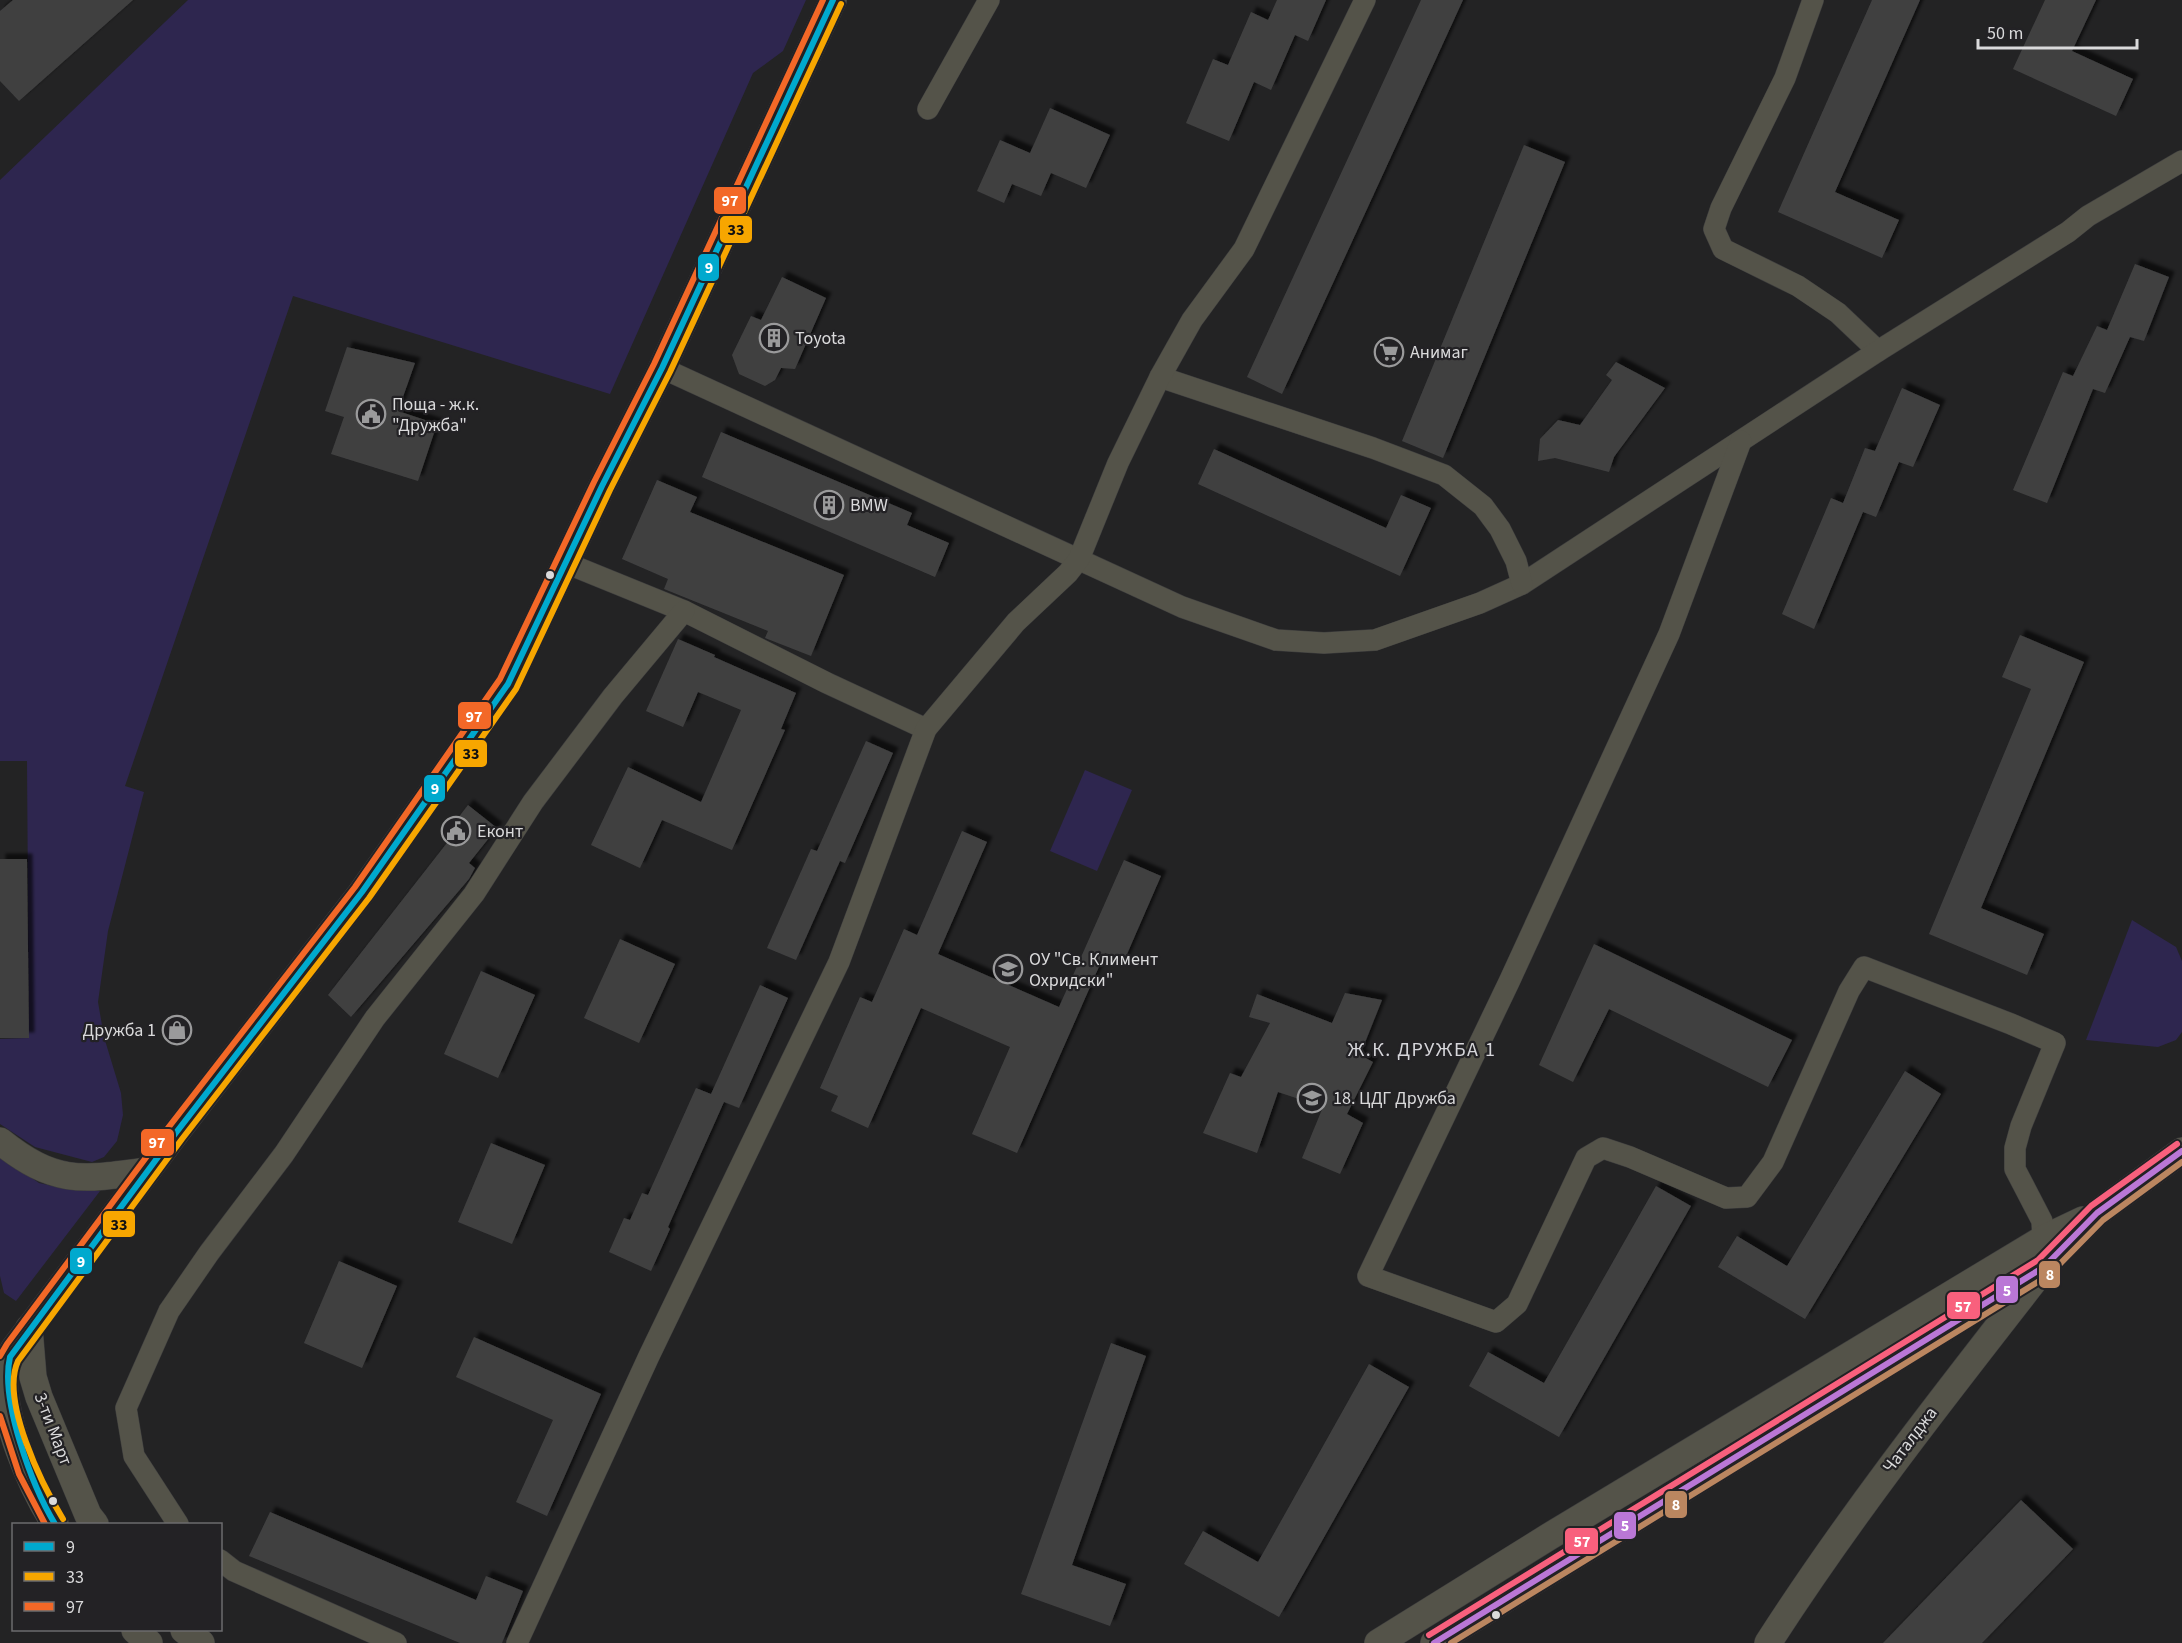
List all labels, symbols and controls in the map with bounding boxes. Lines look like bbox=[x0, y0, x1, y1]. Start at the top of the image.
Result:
scale bar bbox=[1978, 12, 2137, 50]
text: 50 m bbox=[1987, 21, 2023, 46]
line badge: 97 bbox=[713, 186, 747, 215]
text: 97 bbox=[722, 190, 738, 212]
line badge: 33 bbox=[719, 215, 753, 244]
text: 33 bbox=[728, 219, 744, 241]
line badge: 9 bbox=[697, 253, 720, 282]
text: 9 bbox=[705, 257, 713, 279]
building icon: Toyota bbox=[758, 322, 790, 354]
place label: Toyota bbox=[795, 326, 846, 351]
supermarket icon: Анимаг bbox=[1373, 336, 1405, 368]
place label: Анимаг bbox=[1410, 340, 1468, 365]
place label: Поща - ж.к. "Дружба" bbox=[392, 392, 479, 438]
public building icon: Поща - ж.к. "Дружба" bbox=[355, 398, 387, 430]
building icon: BMW bbox=[813, 489, 845, 521]
place label: BMW bbox=[850, 493, 888, 518]
unlabelled marker bbox=[544, 569, 556, 581]
line badge: 97 bbox=[457, 701, 492, 730]
text: 97 bbox=[466, 706, 482, 728]
line badge: 33 bbox=[454, 739, 488, 768]
text: 33 bbox=[463, 743, 479, 765]
line badge: 9 bbox=[423, 774, 446, 803]
text: 9 bbox=[431, 778, 439, 800]
public building icon: Еконт bbox=[440, 815, 472, 847]
place label: Еконт bbox=[477, 819, 523, 844]
place label: ОУ "Св. Климент Охридски" bbox=[1029, 947, 1158, 993]
school or university icon: ОУ "Св. Климент Охридски" bbox=[992, 953, 1024, 985]
shop icon: Дружба 1 bbox=[161, 1014, 193, 1046]
place label: Дружба 1 bbox=[82, 1018, 156, 1043]
district label: Ж.К. ДРУЖБА 1 bbox=[1348, 1036, 1496, 1064]
school or university icon: 18. ЦДГ Дружба bbox=[1296, 1082, 1328, 1114]
place label: 18. ЦДГ Дружба bbox=[1333, 1086, 1456, 1111]
line badge: 97 bbox=[140, 1128, 175, 1157]
text: 97 bbox=[149, 1132, 165, 1154]
line badge: 33 bbox=[102, 1210, 136, 1238]
text: 33 bbox=[111, 1214, 127, 1236]
line badge: 9 bbox=[69, 1247, 93, 1275]
text: 9 bbox=[77, 1251, 85, 1273]
line badge: 8 bbox=[2038, 1260, 2061, 1289]
text: 8 bbox=[2046, 1264, 2054, 1286]
line badge: 5 bbox=[1995, 1275, 2019, 1304]
text: 5 bbox=[2003, 1280, 2011, 1302]
line badge: 57 bbox=[1946, 1291, 1981, 1320]
text: 57 bbox=[1955, 1296, 1971, 1318]
street label: 3-ти Март bbox=[28, 1389, 78, 1469]
street label: Чаталджа bbox=[1877, 1402, 1943, 1478]
line badge: 8 bbox=[1664, 1490, 1688, 1519]
text: 8 bbox=[1672, 1494, 1680, 1516]
unlabelled marker bbox=[47, 1495, 59, 1507]
line badge: 5 bbox=[1613, 1511, 1637, 1540]
text: 5 bbox=[1621, 1515, 1629, 1537]
legend bbox=[12, 1523, 222, 1631]
line badge: 57 bbox=[1564, 1527, 1599, 1555]
text: 57 bbox=[1574, 1531, 1590, 1553]
text: 9 bbox=[66, 1535, 75, 1560]
text: 33 bbox=[66, 1565, 84, 1590]
text: 97 bbox=[66, 1595, 84, 1620]
unlabelled marker bbox=[1490, 1609, 1502, 1621]

